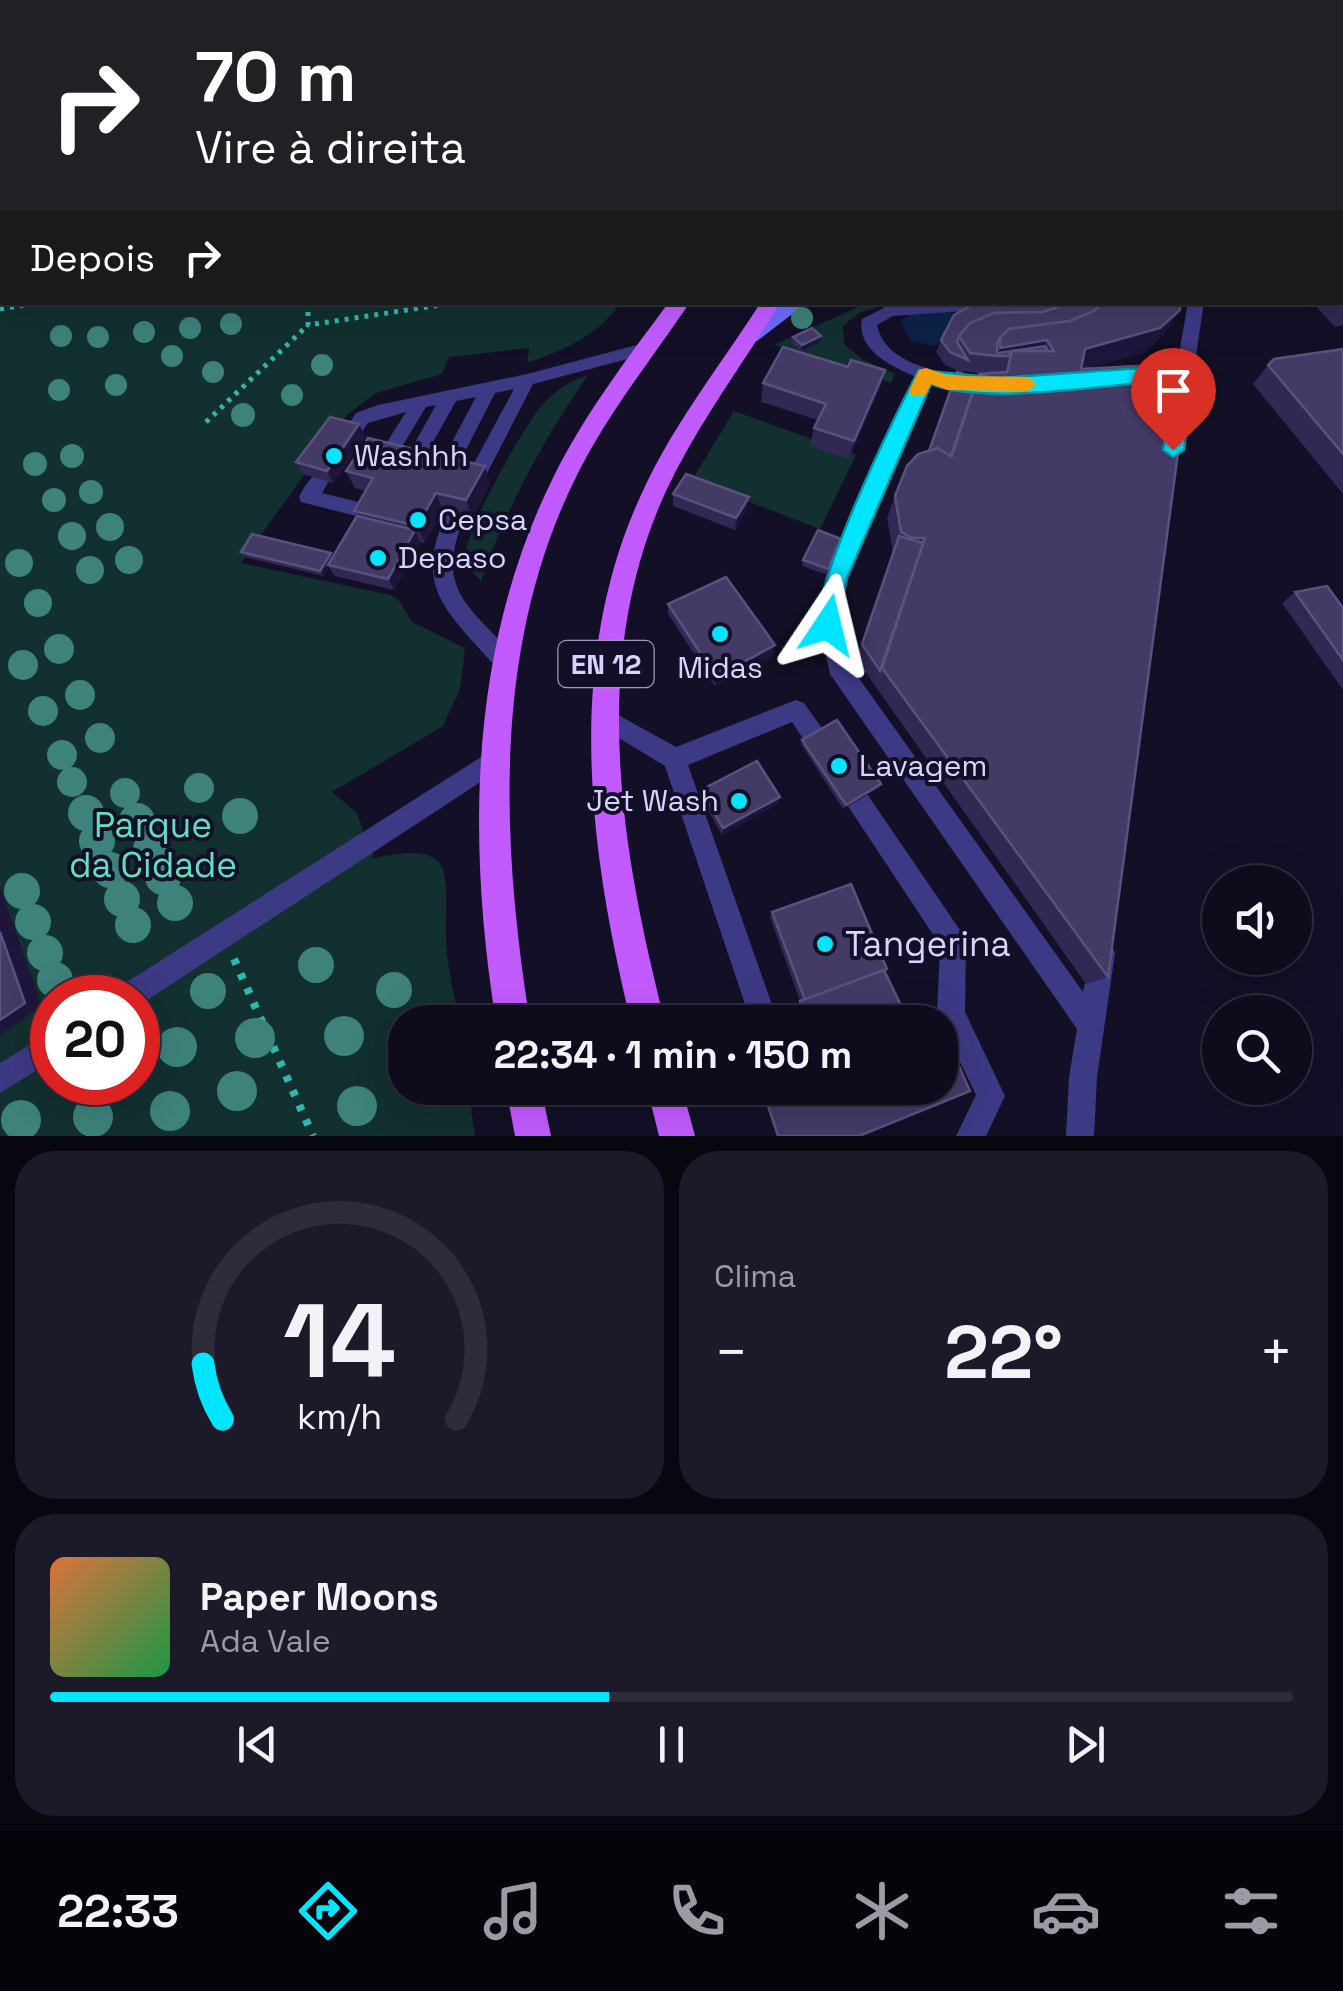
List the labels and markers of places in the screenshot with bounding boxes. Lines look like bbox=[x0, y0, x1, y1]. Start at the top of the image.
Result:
pin bbox=[1131, 348, 1216, 451]
place label: Washhh bbox=[354, 436, 468, 475]
marker: Washhh bbox=[323, 445, 345, 467]
place label: Cepsa bbox=[438, 500, 527, 539]
marker: Cepsa bbox=[407, 509, 429, 531]
place label: Depaso bbox=[398, 538, 506, 577]
marker: Depaso bbox=[367, 547, 389, 569]
marker: Midas bbox=[709, 623, 731, 645]
place label: Midas bbox=[677, 648, 763, 687]
place label: Lavagem bbox=[859, 746, 987, 785]
marker: Lavagem bbox=[828, 755, 850, 777]
place label: Jet Wash bbox=[586, 781, 719, 820]
marker: Jet Wash bbox=[728, 790, 750, 812]
place label: Tangerina bbox=[845, 922, 1011, 966]
marker: Tangerina bbox=[814, 933, 836, 955]

